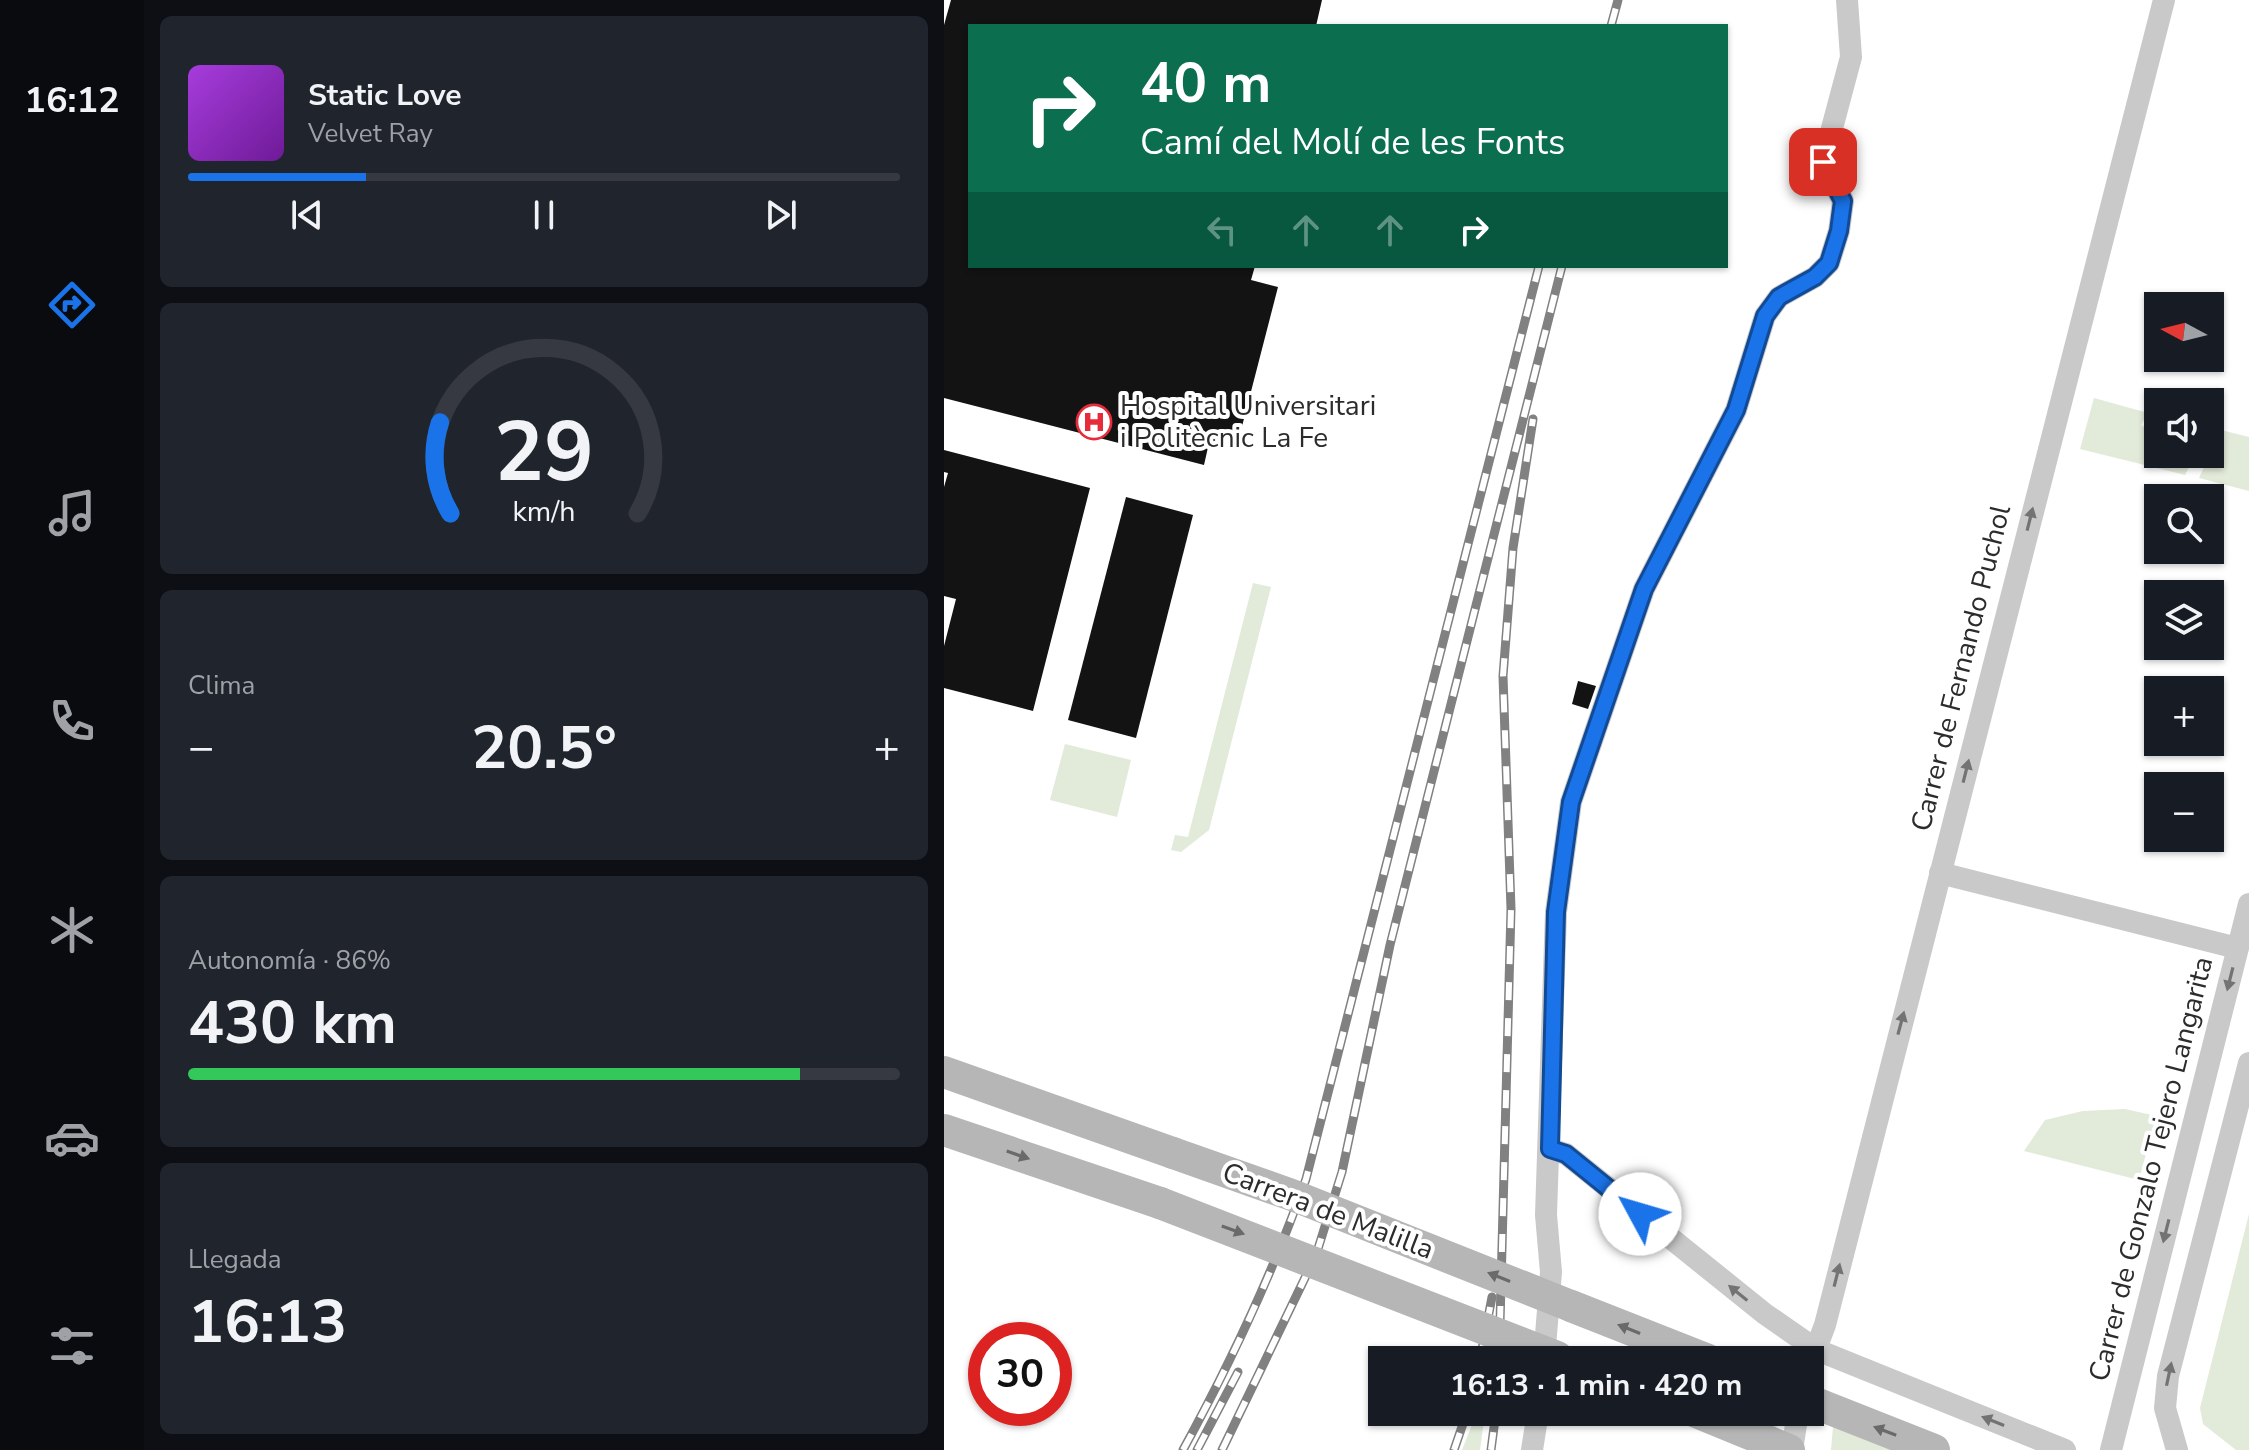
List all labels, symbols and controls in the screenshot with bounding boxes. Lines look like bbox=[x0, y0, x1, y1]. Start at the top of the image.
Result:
text: 40 m bbox=[1140, 45, 1271, 122]
icon: right bbox=[1008, 56, 1112, 160]
text: Static Love bbox=[308, 75, 462, 116]
text: 16:12 bbox=[24, 76, 120, 125]
text: Velvet Ray bbox=[308, 116, 433, 151]
text: Camí del Molí de les Fonts bbox=[1140, 118, 1565, 167]
pin bbox=[1789, 128, 1857, 196]
icon: arrive bbox=[1801, 140, 1845, 184]
icon: previous bbox=[285, 193, 329, 237]
icon: pause bbox=[522, 193, 566, 237]
icon: next bbox=[759, 193, 803, 237]
icon: left bbox=[1200, 208, 1244, 252]
icon: ahead bbox=[1284, 208, 1328, 252]
icon: ahead bbox=[1368, 208, 1412, 252]
icon: right bbox=[1452, 208, 1496, 252]
icon: directions bbox=[44, 277, 100, 333]
north arrow bbox=[2144, 292, 2224, 372]
map controls bbox=[2144, 292, 2224, 852]
place label: Hospital Universitari i Politècnic La Fe bbox=[1120, 387, 1376, 457]
button: sound bbox=[2144, 388, 2224, 468]
text: 29 bbox=[494, 396, 594, 509]
hospital icon: Hospital Universitari i Politècnic La Fe bbox=[1075, 403, 1113, 441]
button: search bbox=[2144, 484, 2224, 564]
icon: music bbox=[44, 485, 100, 541]
text: km/h bbox=[513, 492, 575, 531]
street label: Carrer de Fernando Puchol bbox=[1902, 500, 2020, 835]
one-way arrow bbox=[2025, 507, 2037, 532]
button: layers bbox=[2144, 580, 2224, 660]
text: Clima bbox=[188, 668, 255, 703]
button: + bbox=[2144, 676, 2224, 756]
icon: phone bbox=[44, 693, 100, 749]
text: 20.5° bbox=[471, 707, 617, 789]
text: − bbox=[188, 718, 214, 778]
text: + bbox=[874, 718, 900, 778]
one-way arrow bbox=[1961, 758, 1973, 783]
button: − bbox=[2144, 772, 2224, 852]
icon: climate bbox=[44, 902, 100, 958]
text: Autonomía · 86% bbox=[188, 943, 391, 978]
street label: Carrer de Gonzalo Tejero Langarita bbox=[2080, 953, 2222, 1385]
one-way arrow bbox=[2223, 967, 2235, 992]
text: 430 km bbox=[188, 982, 397, 1064]
one-way arrow bbox=[1896, 1010, 1908, 1035]
icon: car bbox=[44, 1110, 100, 1166]
one-way arrow bbox=[1006, 1149, 1030, 1161]
street label: Carrera de Malilla bbox=[1217, 1153, 1439, 1269]
position arrow bbox=[1598, 1172, 1682, 1256]
one-way arrow bbox=[2159, 1219, 2171, 1244]
one-way arrow bbox=[1221, 1224, 1245, 1237]
text: Llegada bbox=[188, 1242, 281, 1277]
one-way arrow bbox=[1832, 1262, 1844, 1287]
one-way arrow bbox=[1487, 1270, 1511, 1283]
text: 16:13 bbox=[188, 1281, 347, 1363]
one-way arrow bbox=[1727, 1284, 1748, 1301]
icon: filters bbox=[44, 1318, 100, 1374]
speed limit sign: 30 bbox=[968, 1322, 1072, 1426]
one-way arrow bbox=[1617, 1322, 1641, 1335]
one-way arrow bbox=[2163, 1362, 2176, 1387]
text: 16:13 · 1 min · 420 m bbox=[1450, 1365, 1742, 1406]
one-way arrow bbox=[1981, 1414, 2005, 1427]
one-way arrow bbox=[1873, 1424, 1897, 1437]

